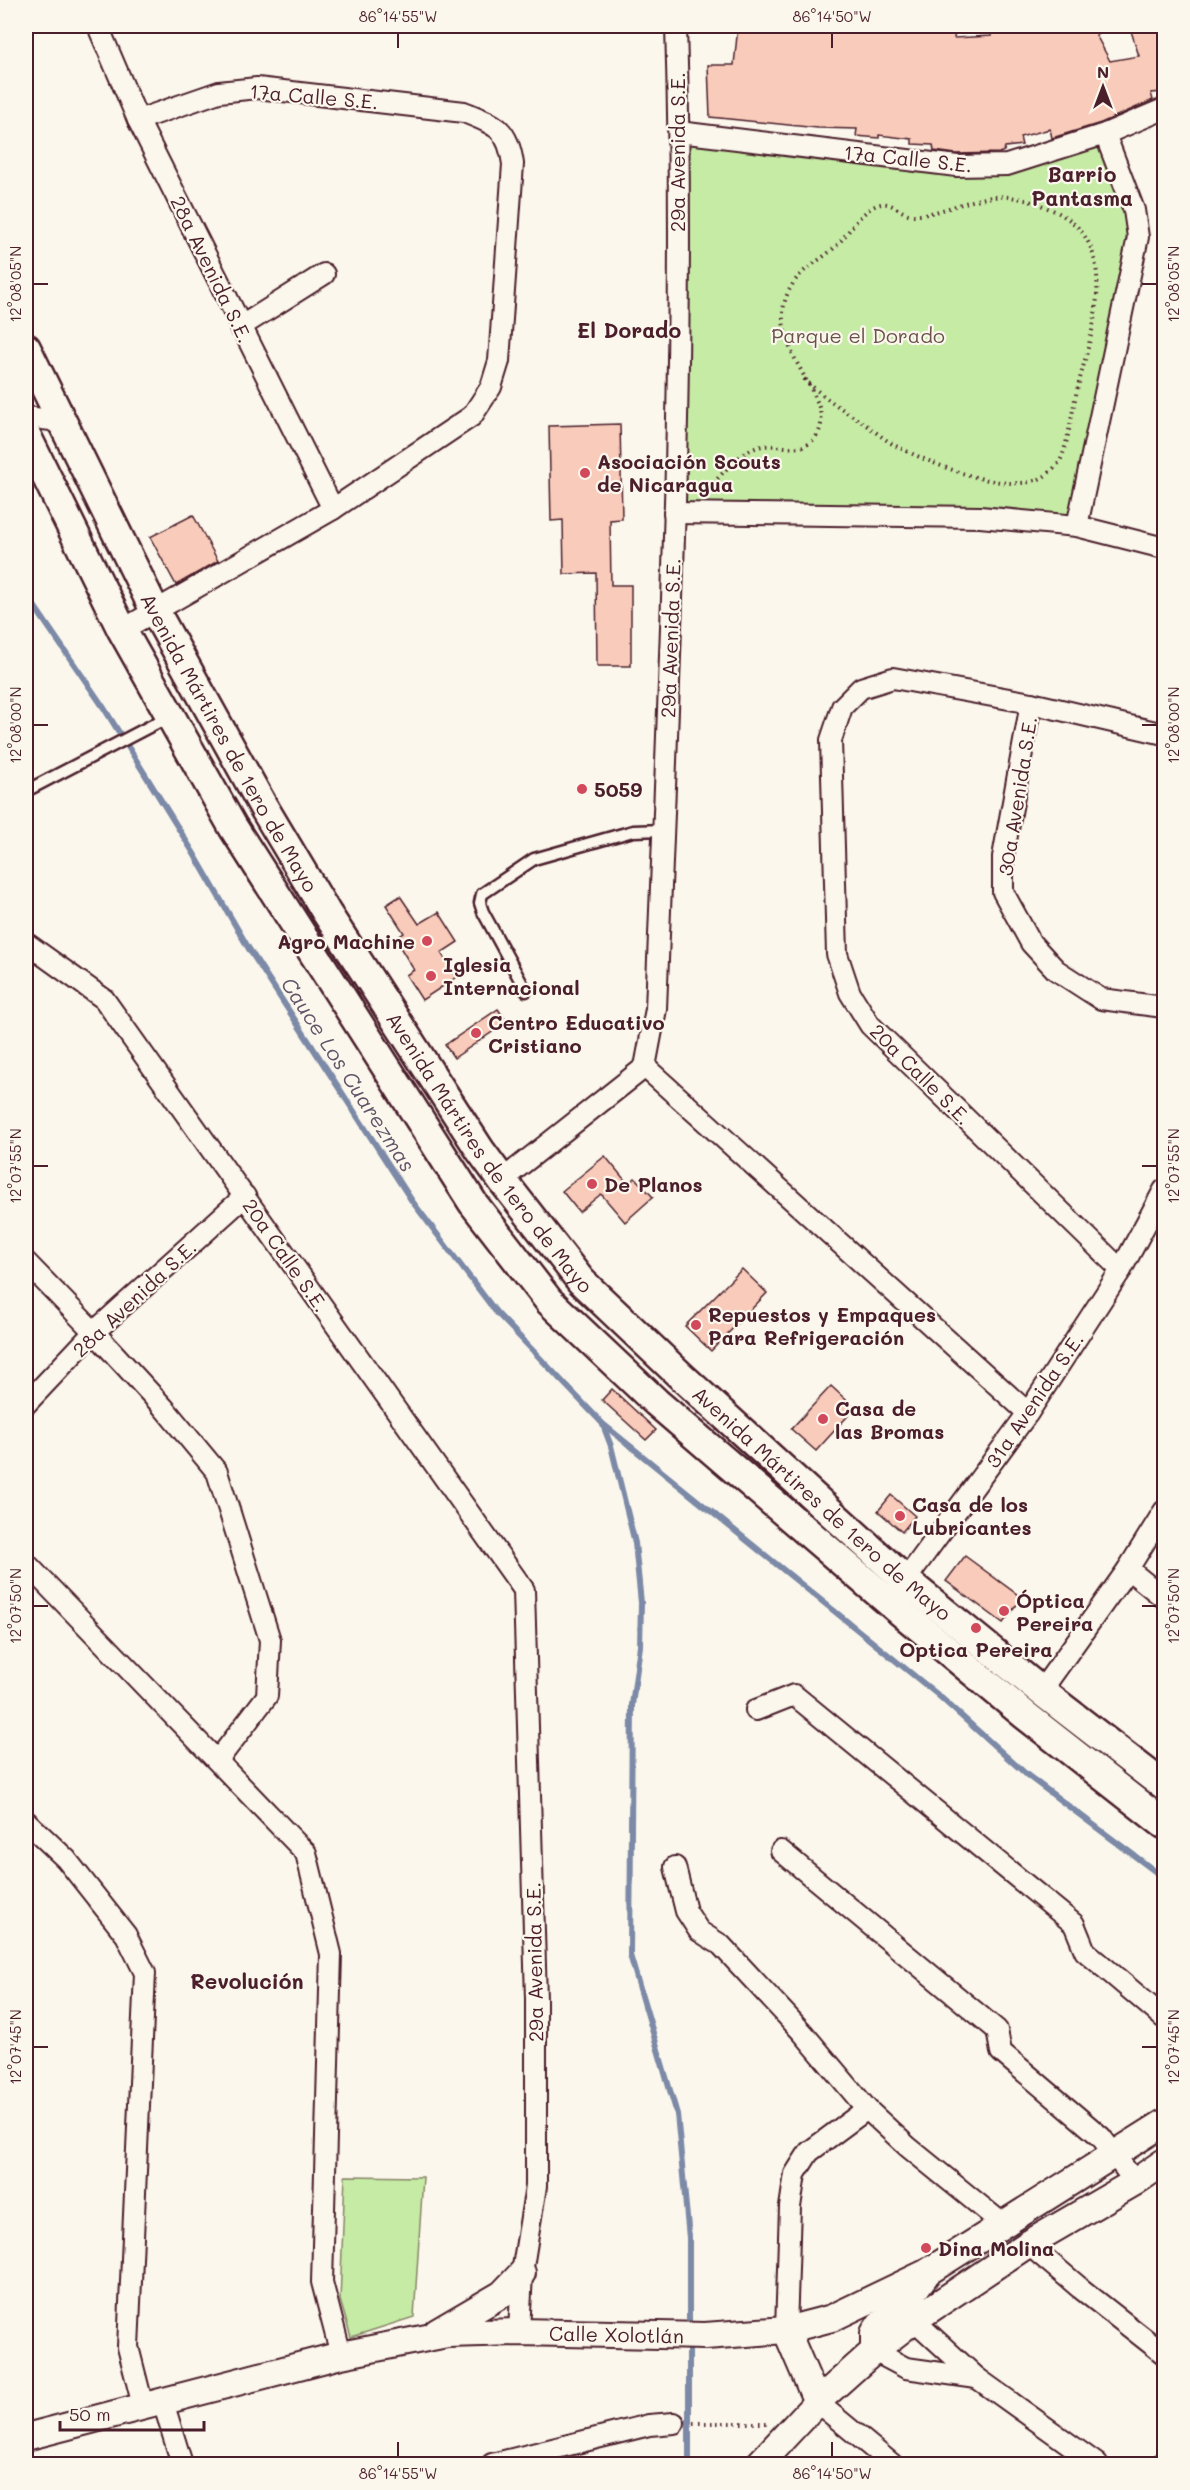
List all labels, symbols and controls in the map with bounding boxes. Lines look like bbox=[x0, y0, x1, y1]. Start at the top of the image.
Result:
text: 86°14'55"W bbox=[359, 6, 437, 26]
text: 86°14'50"W bbox=[792, 6, 872, 26]
north arrow bbox=[1073, 57, 1133, 117]
text: N bbox=[1097, 61, 1109, 82]
street label: 29a Avenida S.E. bbox=[664, 72, 690, 232]
street label: 17a Calle S.E. bbox=[249, 77, 379, 115]
street label: 17a Calle S.E. bbox=[842, 138, 974, 178]
district label: Barrio Pantasma bbox=[1031, 160, 1133, 211]
street label: 28a Avenida S.E. bbox=[165, 191, 259, 347]
text: 12°08'05"N bbox=[5, 246, 25, 322]
text: 12°08'05"N bbox=[1163, 246, 1183, 322]
district label: El Dorado bbox=[577, 316, 681, 343]
park label: Parque el Dorado bbox=[771, 322, 945, 348]
place label: Asociación Scouts de Nicaragua bbox=[597, 448, 781, 497]
marker: Asociación Scouts de Nicaragua bbox=[578, 466, 592, 480]
street label: 29a Avenida S.E. bbox=[654, 558, 686, 718]
street label: Avenida Mártires de 1ero de Mayo bbox=[135, 589, 324, 897]
text: 12°08'00"N bbox=[5, 686, 25, 764]
text: 12°08'00"N bbox=[1163, 686, 1183, 764]
street label: 30a Avenida S.E. bbox=[992, 714, 1042, 878]
place label: 5059 bbox=[594, 776, 642, 802]
marker: 5059 bbox=[575, 782, 589, 796]
place label: Agro Machine bbox=[277, 928, 415, 954]
marker: Agro Machine bbox=[420, 934, 434, 948]
place label: Iglesia Internacional bbox=[443, 951, 580, 1000]
marker: Iglesia Internacional bbox=[424, 969, 438, 983]
water label: Cauce Los Cuarezmas bbox=[276, 972, 422, 1176]
street label: Avenida Mártires de 1ero de Mayo bbox=[381, 1007, 598, 1298]
place label: Centro Educativo Cristiano bbox=[488, 1009, 665, 1058]
street label: 20a Calle S.E. bbox=[865, 1018, 977, 1130]
marker: Centro Educativo Cristiano bbox=[469, 1026, 483, 1040]
text: 12°07'55"N bbox=[5, 1128, 25, 1204]
text: 12°07'55"N bbox=[1163, 1128, 1183, 1204]
place label: De Planos bbox=[604, 1171, 703, 1197]
marker: De Planos bbox=[585, 1177, 599, 1191]
street label: 20a Calle S.E. bbox=[237, 1193, 335, 1317]
street label: 28a Avenida S.E. bbox=[67, 1234, 201, 1362]
place label: Repuestos y Empaques Para Refrigeración bbox=[708, 1301, 936, 1350]
marker: Repuestos y Empaques Para Refrigeración bbox=[689, 1318, 703, 1332]
street label: 31a Avenida S.E. bbox=[979, 1327, 1089, 1473]
street label: Avenida Mártires de 1ero de Mayo bbox=[687, 1380, 957, 1626]
place label: Casa de las Bromas bbox=[835, 1395, 944, 1444]
marker: Casa de las Bromas bbox=[816, 1412, 830, 1426]
place label: Casa de los Lubricantes bbox=[912, 1491, 1032, 1540]
marker: Casa de los Lubricantes bbox=[893, 1509, 907, 1523]
text: 12°07'50"N bbox=[5, 1568, 25, 1644]
text: 12°07'50"N bbox=[1163, 1568, 1183, 1644]
place label: Óptica Pereira bbox=[1016, 1587, 1093, 1636]
marker: Óptica Pereira bbox=[997, 1604, 1011, 1618]
marker: Optica Pereira bbox=[969, 1621, 983, 1635]
place label: Optica Pereira bbox=[899, 1636, 1053, 1662]
street label: 29a Avenida S.E. bbox=[520, 1882, 548, 2042]
district label: Revolución bbox=[190, 1967, 304, 1994]
text: 12°07'45"N bbox=[5, 2009, 25, 2085]
text: 12°07'45"N bbox=[1163, 2009, 1183, 2085]
place label: Dina Molina bbox=[938, 2235, 1054, 2261]
marker: Dina Molina bbox=[919, 2241, 933, 2255]
street label: Calle Xolotlán bbox=[549, 2320, 684, 2349]
scale bar bbox=[60, 2394, 204, 2432]
text: 50 m bbox=[69, 2402, 111, 2426]
text: 86°14'55"W bbox=[359, 2463, 437, 2483]
text: 86°14'50"W bbox=[792, 2463, 872, 2483]

